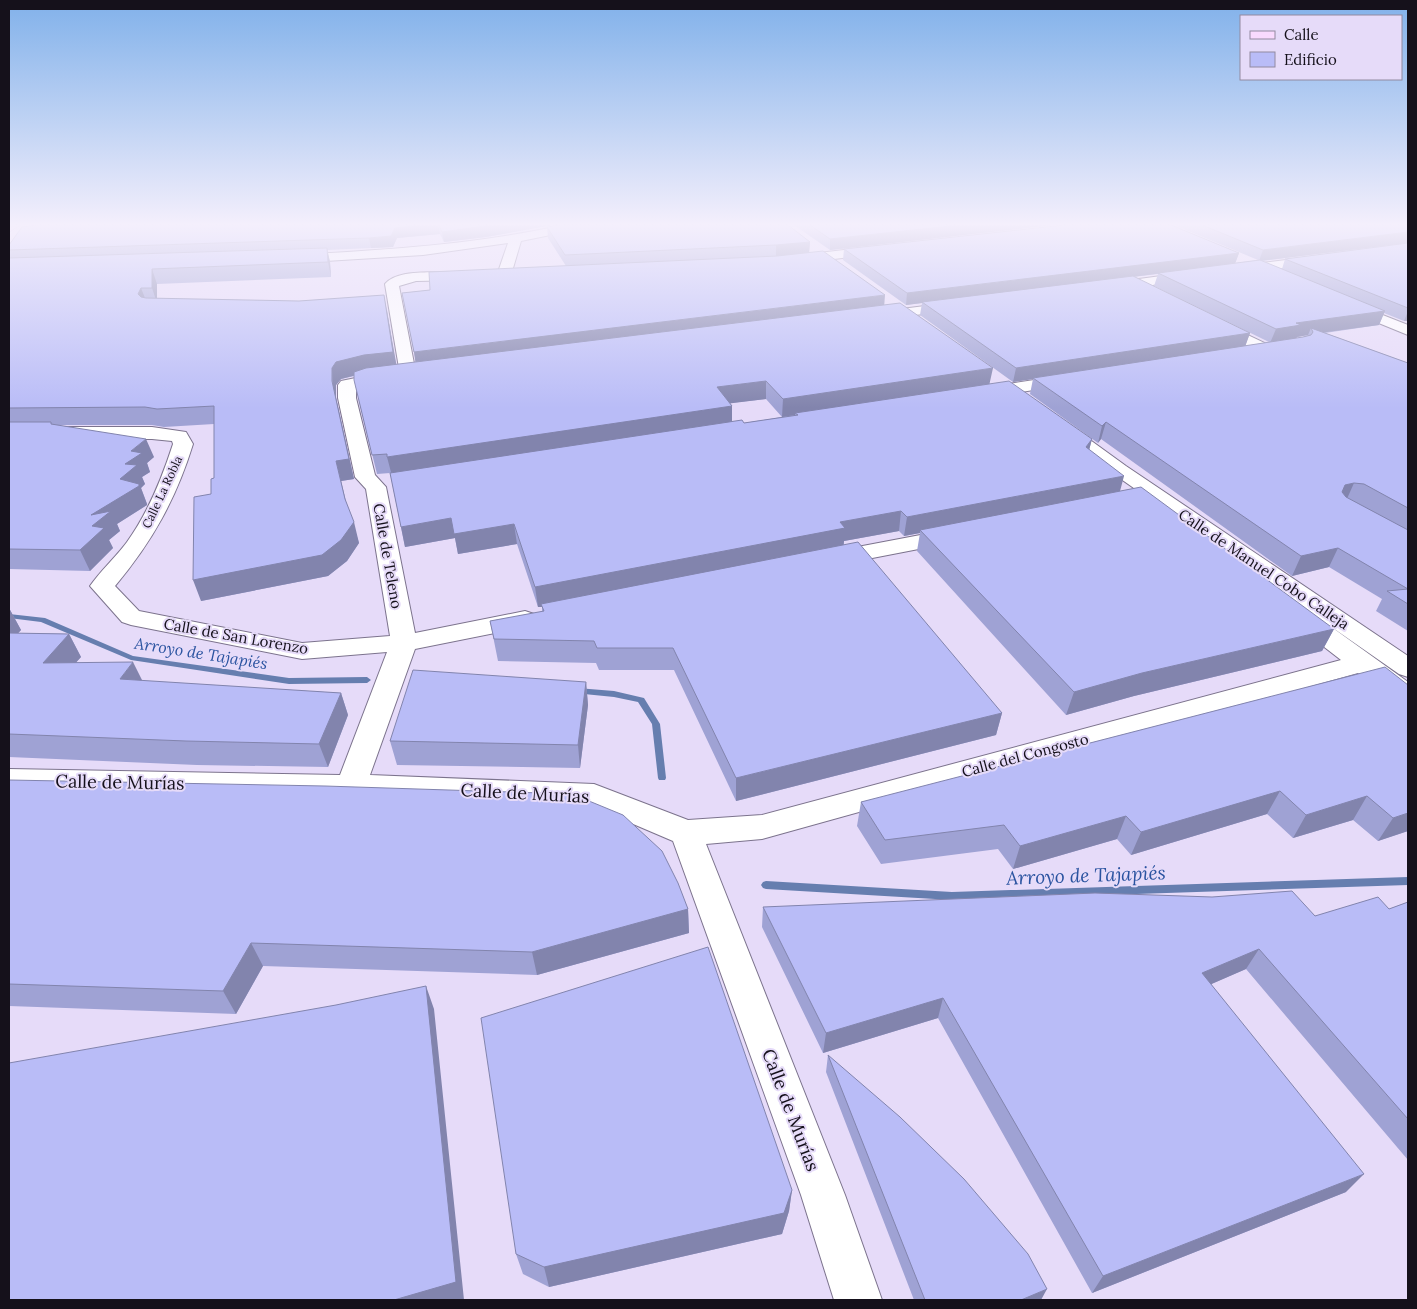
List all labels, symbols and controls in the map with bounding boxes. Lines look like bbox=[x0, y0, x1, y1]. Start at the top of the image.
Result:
legend bbox=[1240, 15, 1402, 80]
text: Calle bbox=[1284, 25, 1319, 44]
text: Edificio bbox=[1284, 50, 1337, 69]
street label: Calle La Robla bbox=[139, 453, 185, 531]
street label: Calle de Teleno bbox=[369, 502, 407, 610]
street label: Calle de Manuel Cobo Calleja bbox=[1175, 505, 1353, 634]
street label: Calle de San Lorenzo bbox=[162, 614, 310, 658]
water label: Arroyo de Tajapiés bbox=[132, 632, 269, 673]
street label: Calle del Congosto bbox=[960, 729, 1091, 781]
street label: Calle de Murías bbox=[55, 769, 185, 795]
street label: Calle de Murías bbox=[460, 778, 590, 808]
water label: Arroyo de Tajapiés bbox=[1005, 860, 1166, 890]
street label: Calle de Murías bbox=[757, 1046, 825, 1174]

